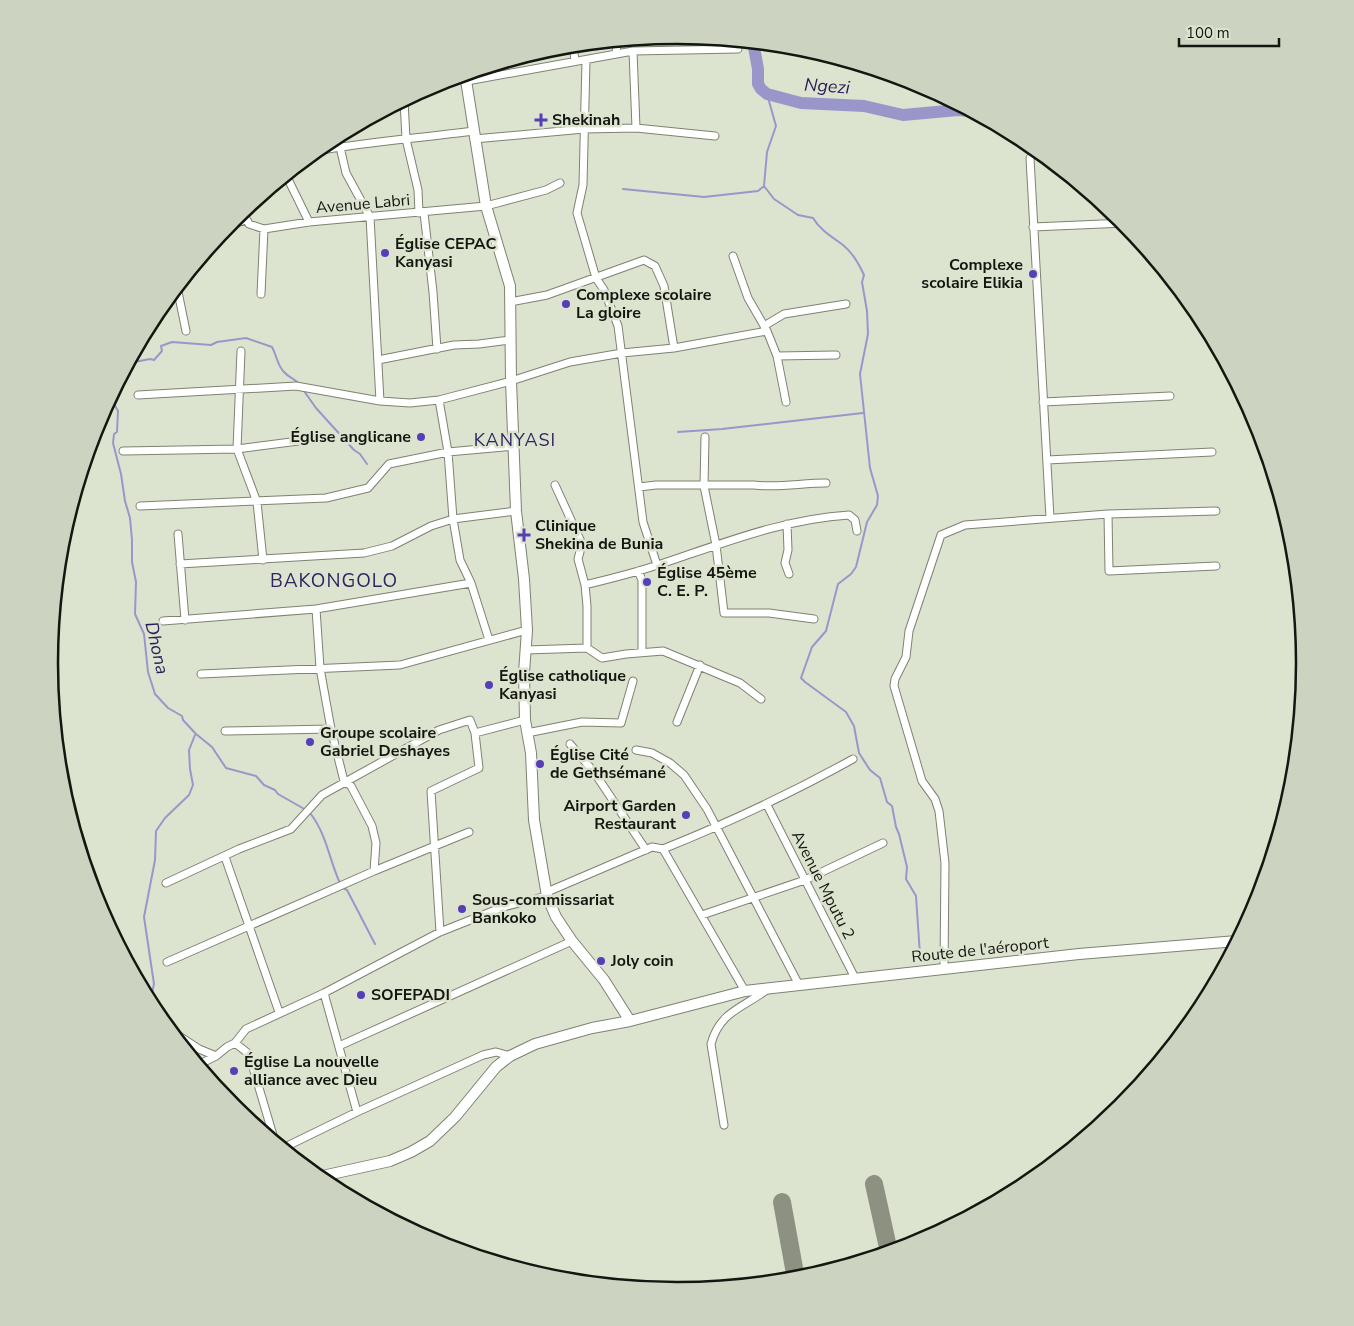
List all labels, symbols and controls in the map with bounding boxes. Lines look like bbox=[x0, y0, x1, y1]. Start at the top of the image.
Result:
scale bar bbox=[1179, 15, 1279, 47]
text: 100 m bbox=[1186, 23, 1230, 43]
water label: Ngezi bbox=[803, 72, 852, 100]
place label: Shekinah bbox=[552, 109, 620, 131]
marker: Shekinah bbox=[534, 113, 548, 127]
street label: Avenue Labri bbox=[315, 189, 411, 219]
place label: Église CEPAC Kanyasi bbox=[395, 233, 496, 273]
marker: Église CEPAC Kanyasi bbox=[379, 247, 391, 259]
place label: Complexe scolaire Elikia bbox=[921, 254, 1023, 294]
marker: Complexe scolaire Elikia bbox=[1027, 268, 1039, 280]
place label: Complexe scolaire La gloire bbox=[576, 284, 712, 324]
marker: Complexe scolaire La gloire bbox=[560, 298, 572, 310]
place label: Église anglicane bbox=[291, 426, 411, 448]
district label: KANYASI bbox=[474, 428, 556, 452]
marker: Église anglicane bbox=[415, 431, 427, 443]
place label: Clinique Shekina de Bunia bbox=[535, 515, 663, 555]
marker: Clinique Shekina de Bunia bbox=[517, 528, 531, 542]
place label: Église 45ème C. E. P. bbox=[657, 562, 757, 602]
district label: BAKONGOLO bbox=[270, 568, 398, 594]
marker: Église 45ème C. E. P. bbox=[641, 576, 653, 588]
water label: Dhona bbox=[139, 619, 175, 677]
place label: Église catholique Kanyasi bbox=[499, 665, 626, 705]
marker: Église catholique Kanyasi bbox=[483, 679, 495, 691]
place label: Groupe scolaire Gabriel Deshayes bbox=[320, 722, 450, 762]
marker: Groupe scolaire Gabriel Deshayes bbox=[304, 736, 316, 748]
place label: Église Cité de Gethsémané bbox=[550, 744, 666, 784]
marker: Église Cité de Gethsémané bbox=[534, 758, 546, 770]
place label: Airport Garden Restaurant bbox=[563, 795, 677, 835]
marker: Airport Garden Restaurant bbox=[680, 809, 692, 821]
street label: Avenue Mputu 2 bbox=[786, 827, 860, 943]
place label: Sous-commissariat Bankoko bbox=[472, 889, 615, 929]
marker: Sous-commissariat Bankoko bbox=[456, 903, 468, 915]
street label: Route de l'aéroport bbox=[910, 932, 1050, 968]
place label: Joly coin bbox=[610, 950, 674, 972]
marker: Joly coin bbox=[595, 955, 607, 967]
place label: SOFEPADI bbox=[371, 984, 450, 1006]
marker: SOFEPADI bbox=[355, 989, 367, 1001]
place label: Église La nouvelle alliance avec Dieu bbox=[244, 1051, 379, 1091]
marker: Église La nouvelle alliance avec Dieu bbox=[228, 1065, 240, 1077]

